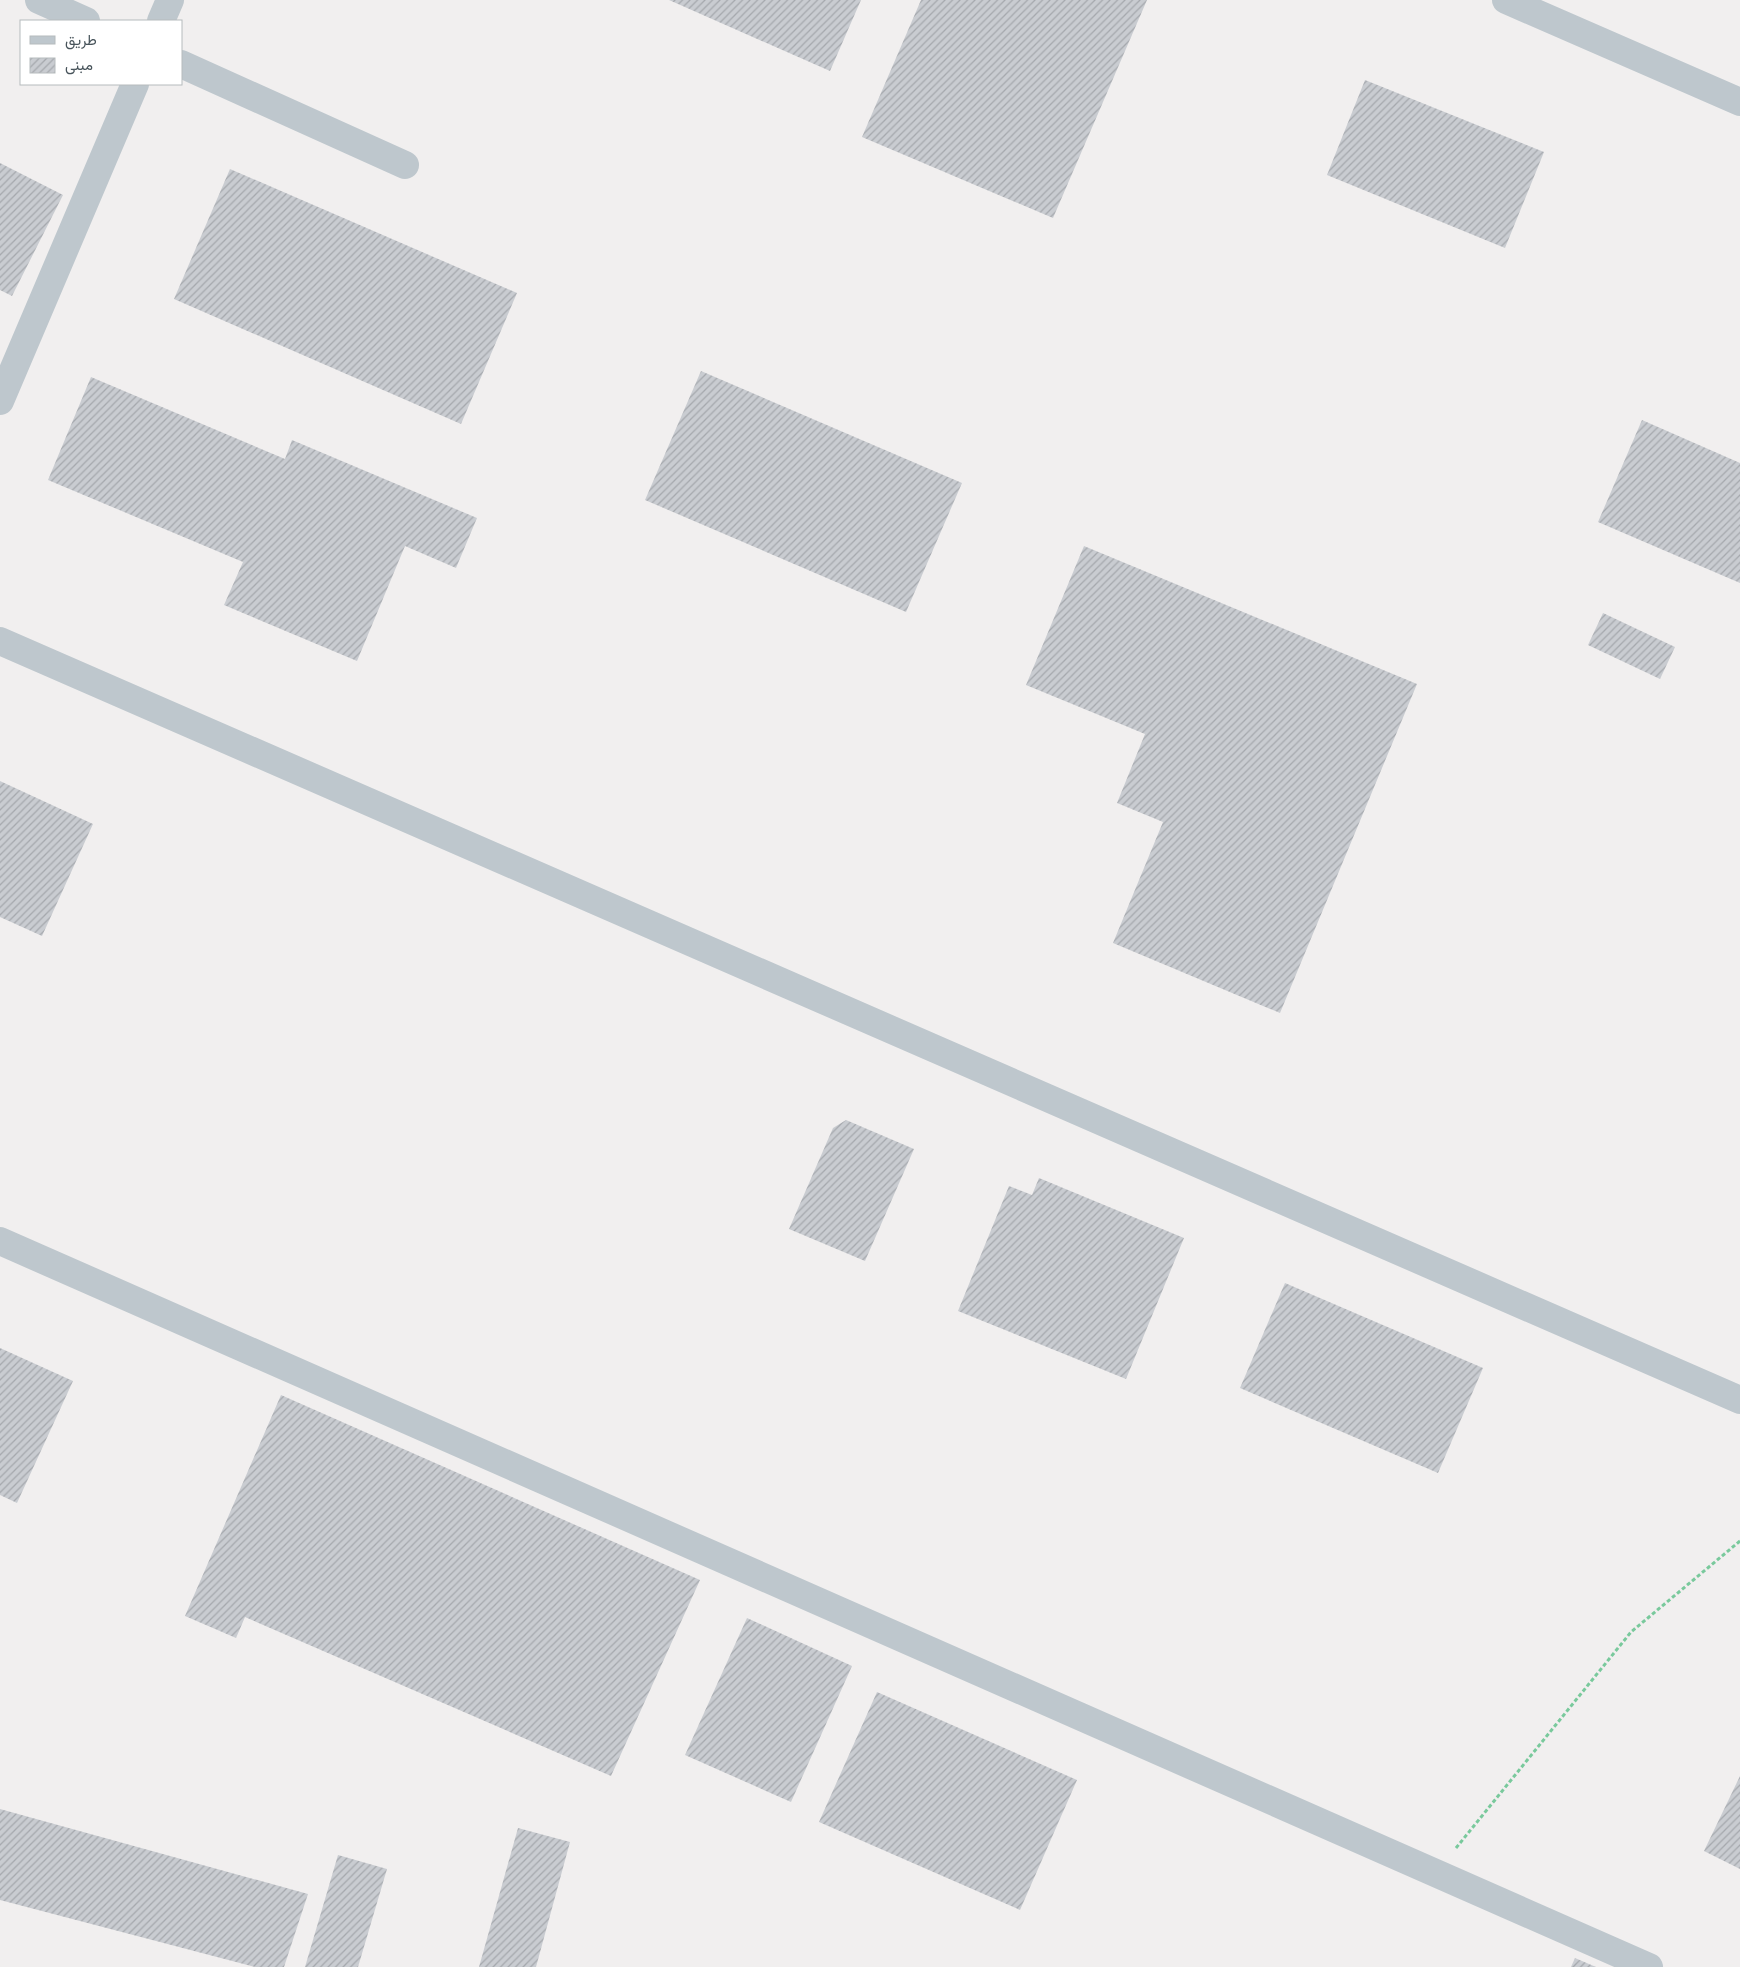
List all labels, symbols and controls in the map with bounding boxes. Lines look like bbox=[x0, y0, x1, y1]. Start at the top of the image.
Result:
legend bbox=[20, 20, 182, 85]
text: طريق bbox=[65, 33, 97, 50]
text: مبنى bbox=[65, 58, 93, 75]

